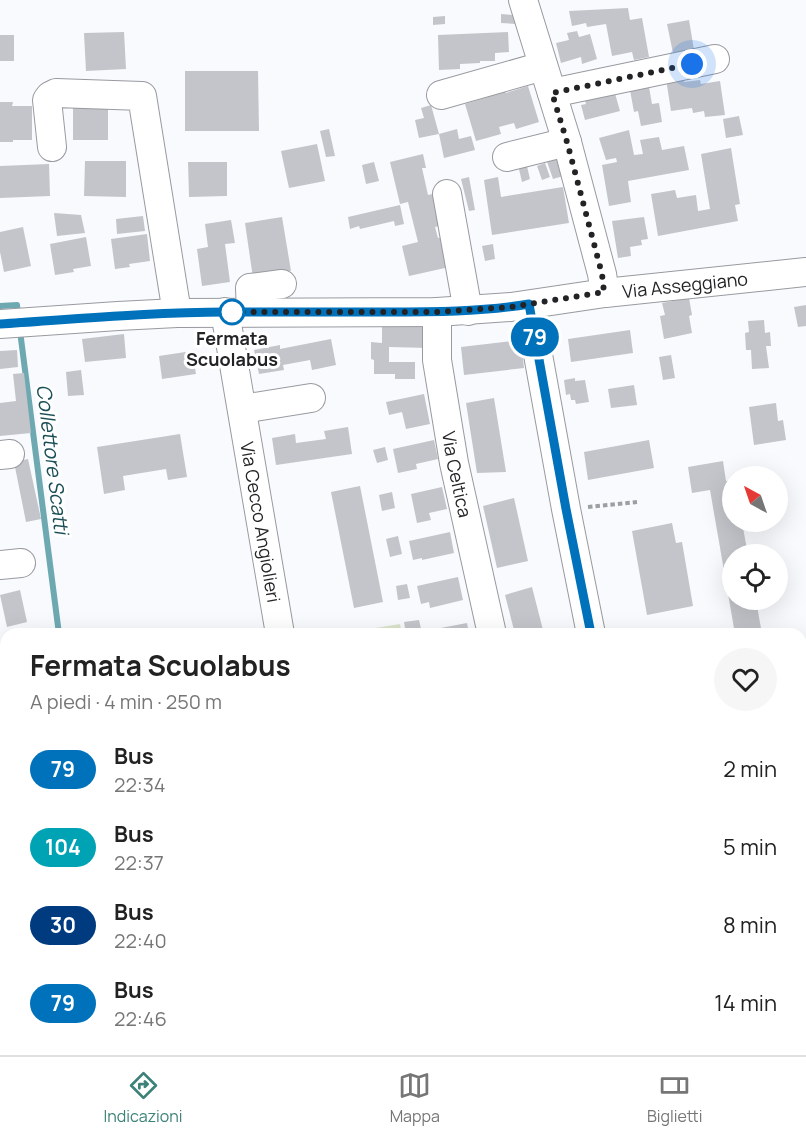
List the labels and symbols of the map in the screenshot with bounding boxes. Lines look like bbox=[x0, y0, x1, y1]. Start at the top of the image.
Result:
your location bbox=[677, 49, 707, 79]
street label: Via Asseggiano bbox=[621, 266, 749, 303]
marker: Fermata Scuolabus bbox=[219, 299, 245, 325]
line badge: 79 bbox=[508, 318, 562, 356]
place label: Fermata Scuolabus bbox=[186, 326, 278, 371]
water label: Collettore Scatti bbox=[30, 383, 76, 538]
street label: Via Celtica bbox=[437, 429, 478, 520]
street label: Via Cecco Angiolieri bbox=[235, 440, 286, 604]
north arrow bbox=[722, 466, 788, 532]

